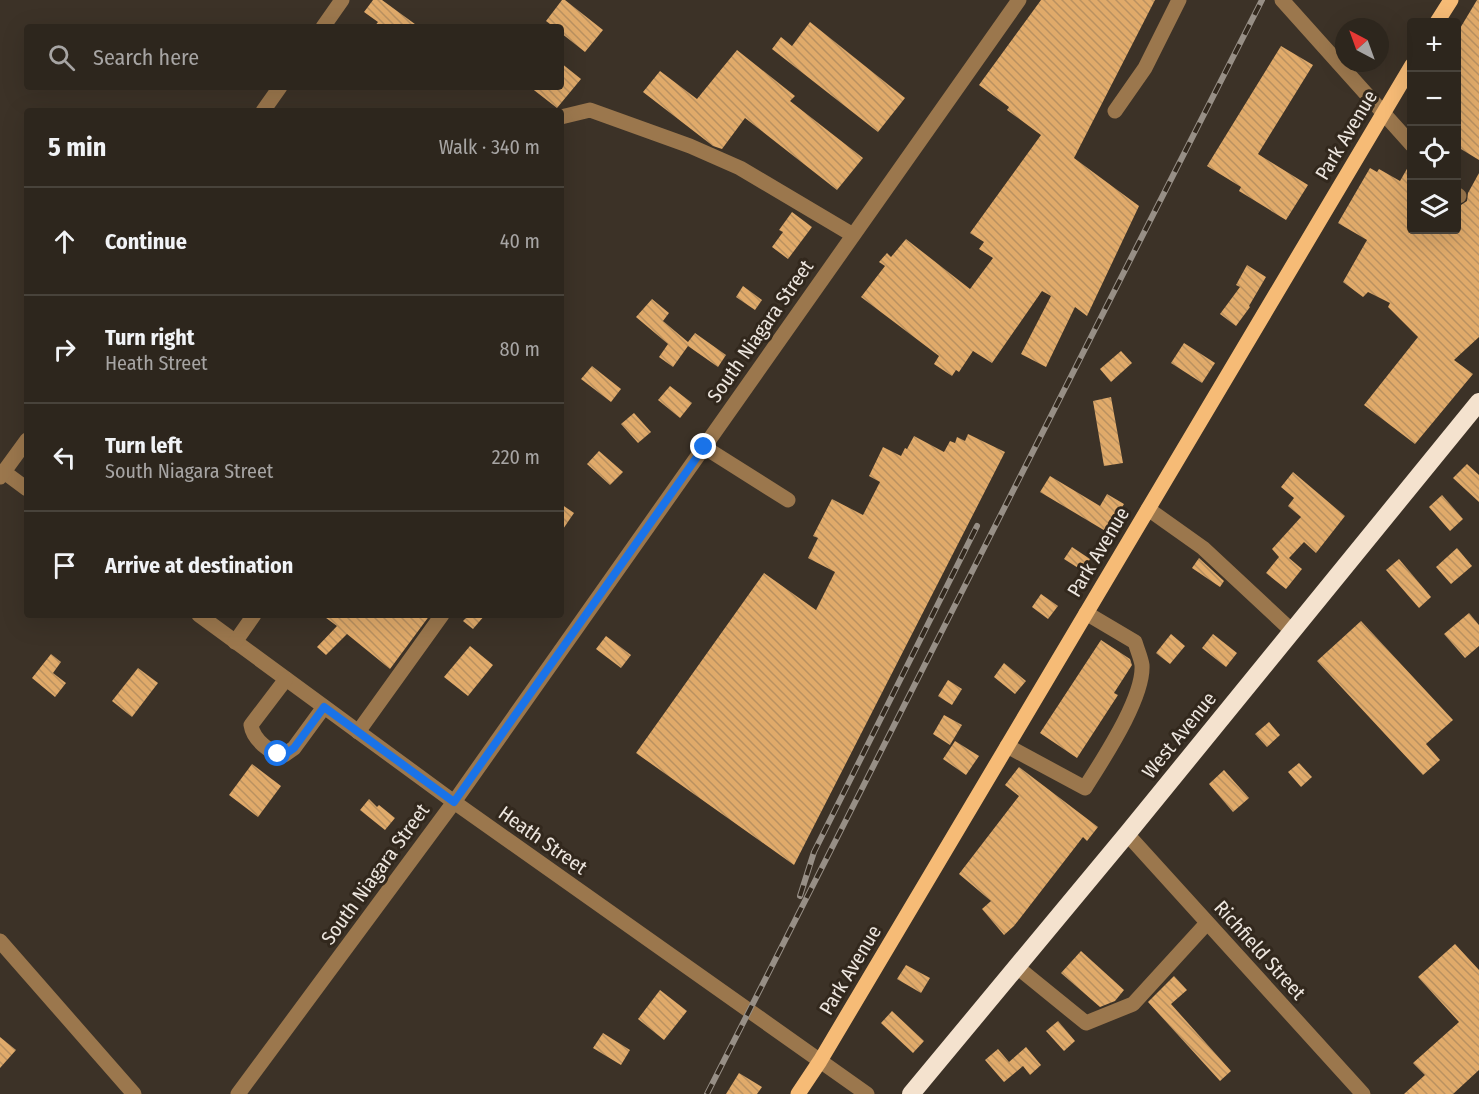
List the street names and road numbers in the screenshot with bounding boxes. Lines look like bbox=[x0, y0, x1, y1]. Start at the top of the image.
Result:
street label: Park Avenue bbox=[1310, 86, 1382, 184]
street label: South Niagara Street bbox=[702, 255, 818, 407]
street label: Park Avenue bbox=[1062, 503, 1134, 601]
street label: West Avenue bbox=[1137, 687, 1221, 783]
street label: South Niagara Street bbox=[316, 798, 434, 949]
street label: Heath Street bbox=[494, 801, 592, 880]
street label: Richfield Street bbox=[1209, 895, 1311, 1005]
street label: Park Avenue bbox=[814, 921, 886, 1019]

